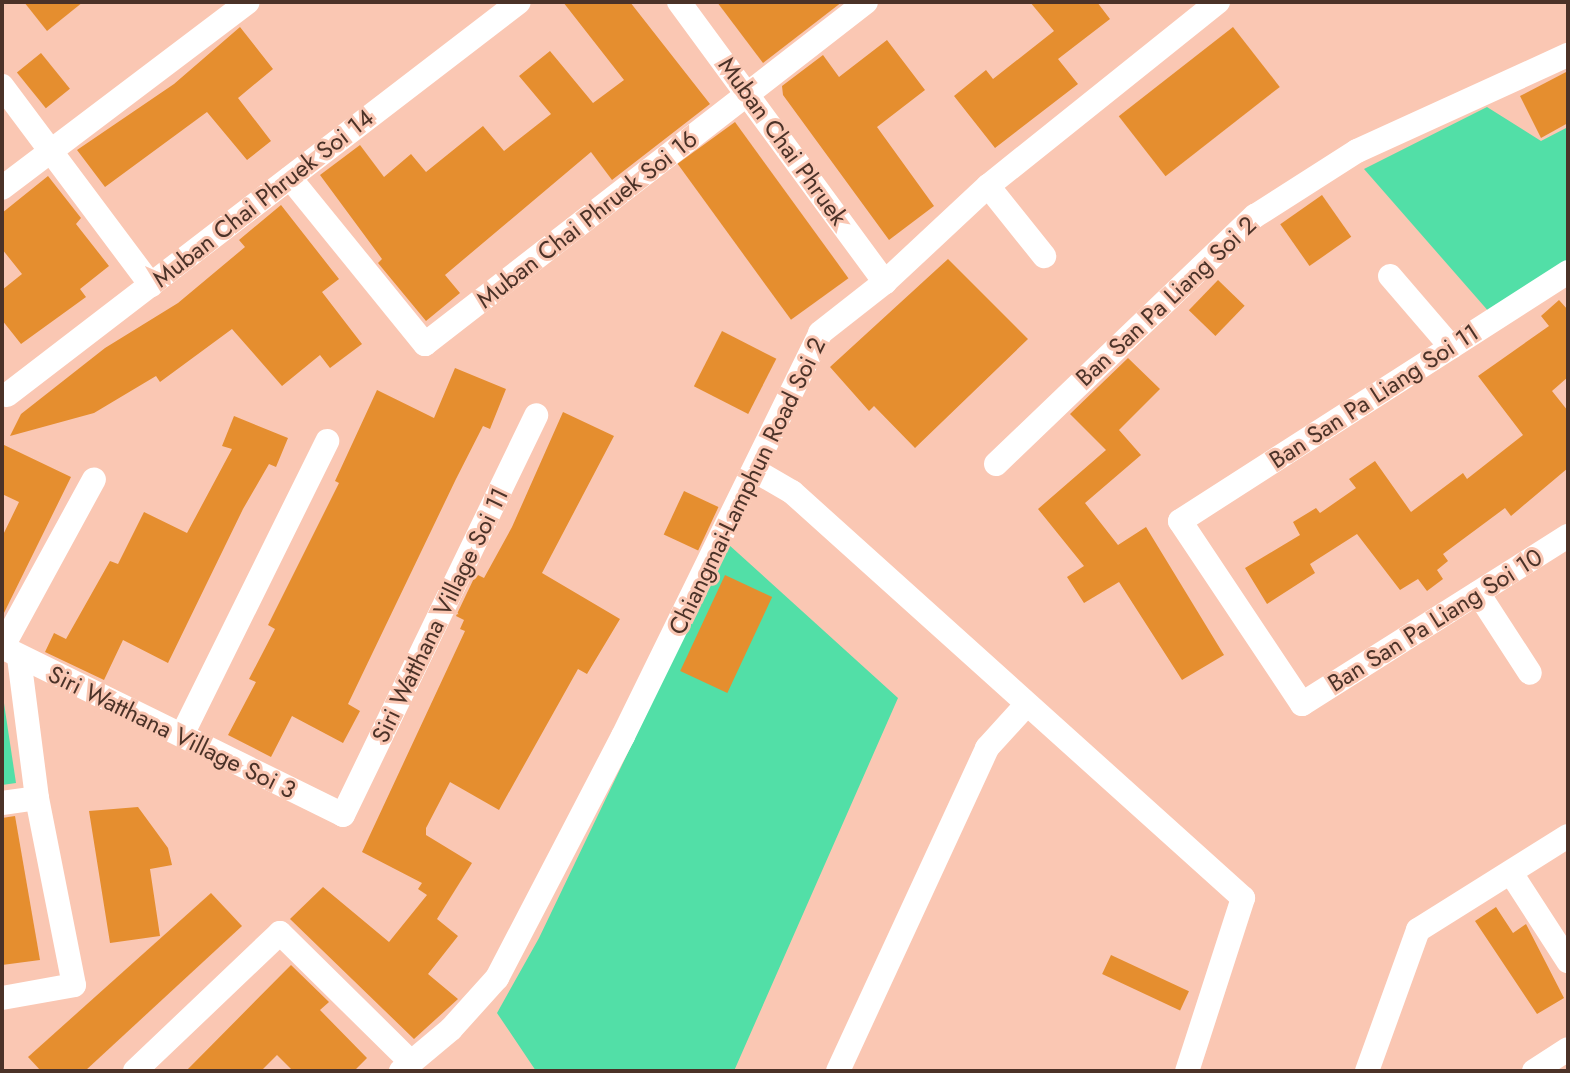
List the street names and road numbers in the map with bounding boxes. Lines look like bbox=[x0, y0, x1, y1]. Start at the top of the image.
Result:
street label: Muban Chai Phruek bbox=[712, 51, 854, 231]
street label: Muban Chai Phruek Soi 14 bbox=[147, 103, 379, 293]
street label: Muban Chai Phruek Soi 16 bbox=[471, 124, 703, 314]
street label: Ban San Pa Liang Soi 2 bbox=[1070, 210, 1262, 392]
street label: Ban San Pa Liang Soi 11 bbox=[1264, 318, 1484, 474]
street label: Chiangmai-Lamphun Road Soi 2 bbox=[662, 333, 832, 639]
street label: Siri Watthana Village Soi 11 bbox=[366, 483, 514, 747]
street label: Ban San Pa Liang Soi 10 bbox=[1322, 542, 1548, 698]
street label: Siri Watthana Village Soi 3 bbox=[44, 660, 300, 804]

